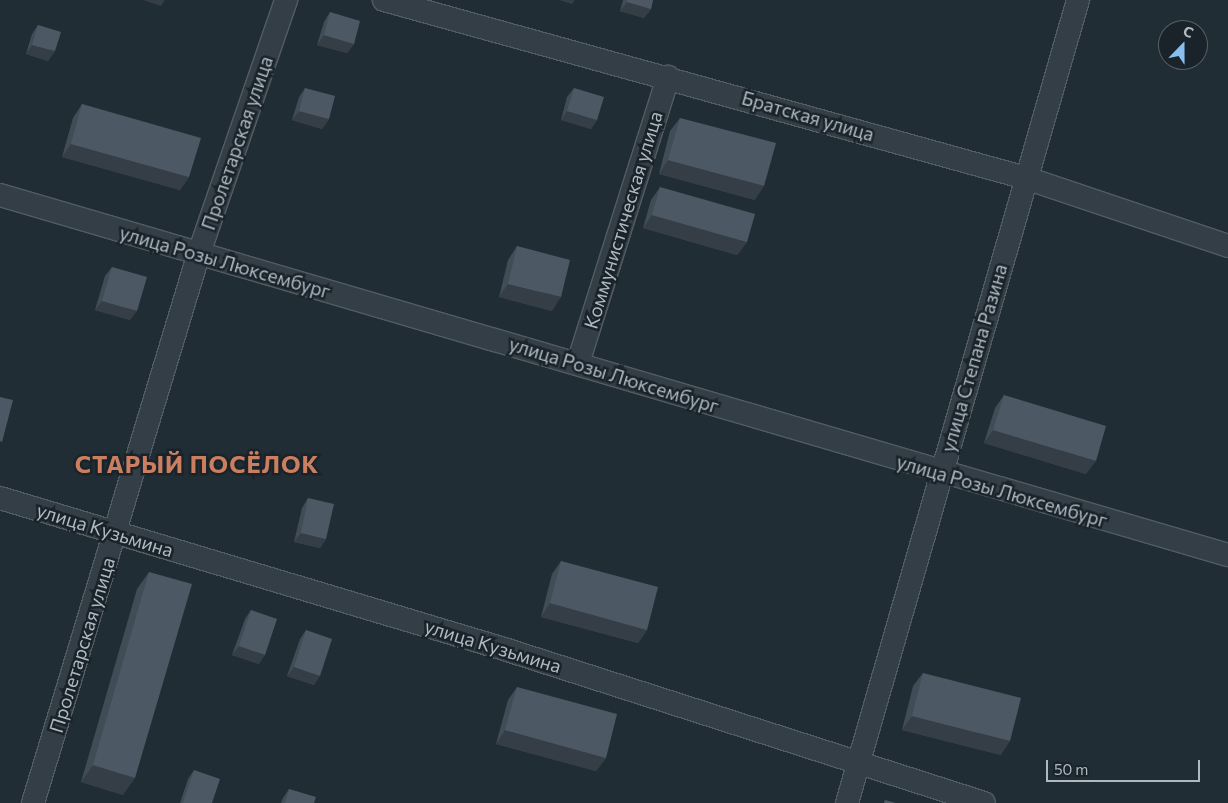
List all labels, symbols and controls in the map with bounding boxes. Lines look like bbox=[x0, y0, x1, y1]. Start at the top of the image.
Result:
north arrow bbox=[1158, 20, 1208, 70]
text: С bbox=[1181, 22, 1196, 41]
street label: Пролетарская улица bbox=[197, 53, 277, 233]
street label: Братская улица bbox=[739, 86, 877, 146]
street label: Коммунистическая улица bbox=[579, 108, 667, 332]
street label: улица Розы Люксембург bbox=[117, 221, 333, 303]
street label: улица Степана Разина bbox=[936, 261, 1012, 455]
street label: улица Розы Люксембург bbox=[506, 332, 722, 418]
district label: СТАРЫЙ ПОСЁЛОК bbox=[73, 450, 321, 478]
street label: улица Розы Люксембург bbox=[894, 450, 1110, 532]
street label: улица Кузьмина bbox=[34, 498, 176, 562]
street label: Пролетарская улица bbox=[44, 554, 120, 736]
street label: улица Кузьмина bbox=[422, 614, 564, 678]
scale bar bbox=[1048, 750, 1202, 782]
text: 50 m bbox=[1054, 760, 1088, 778]

